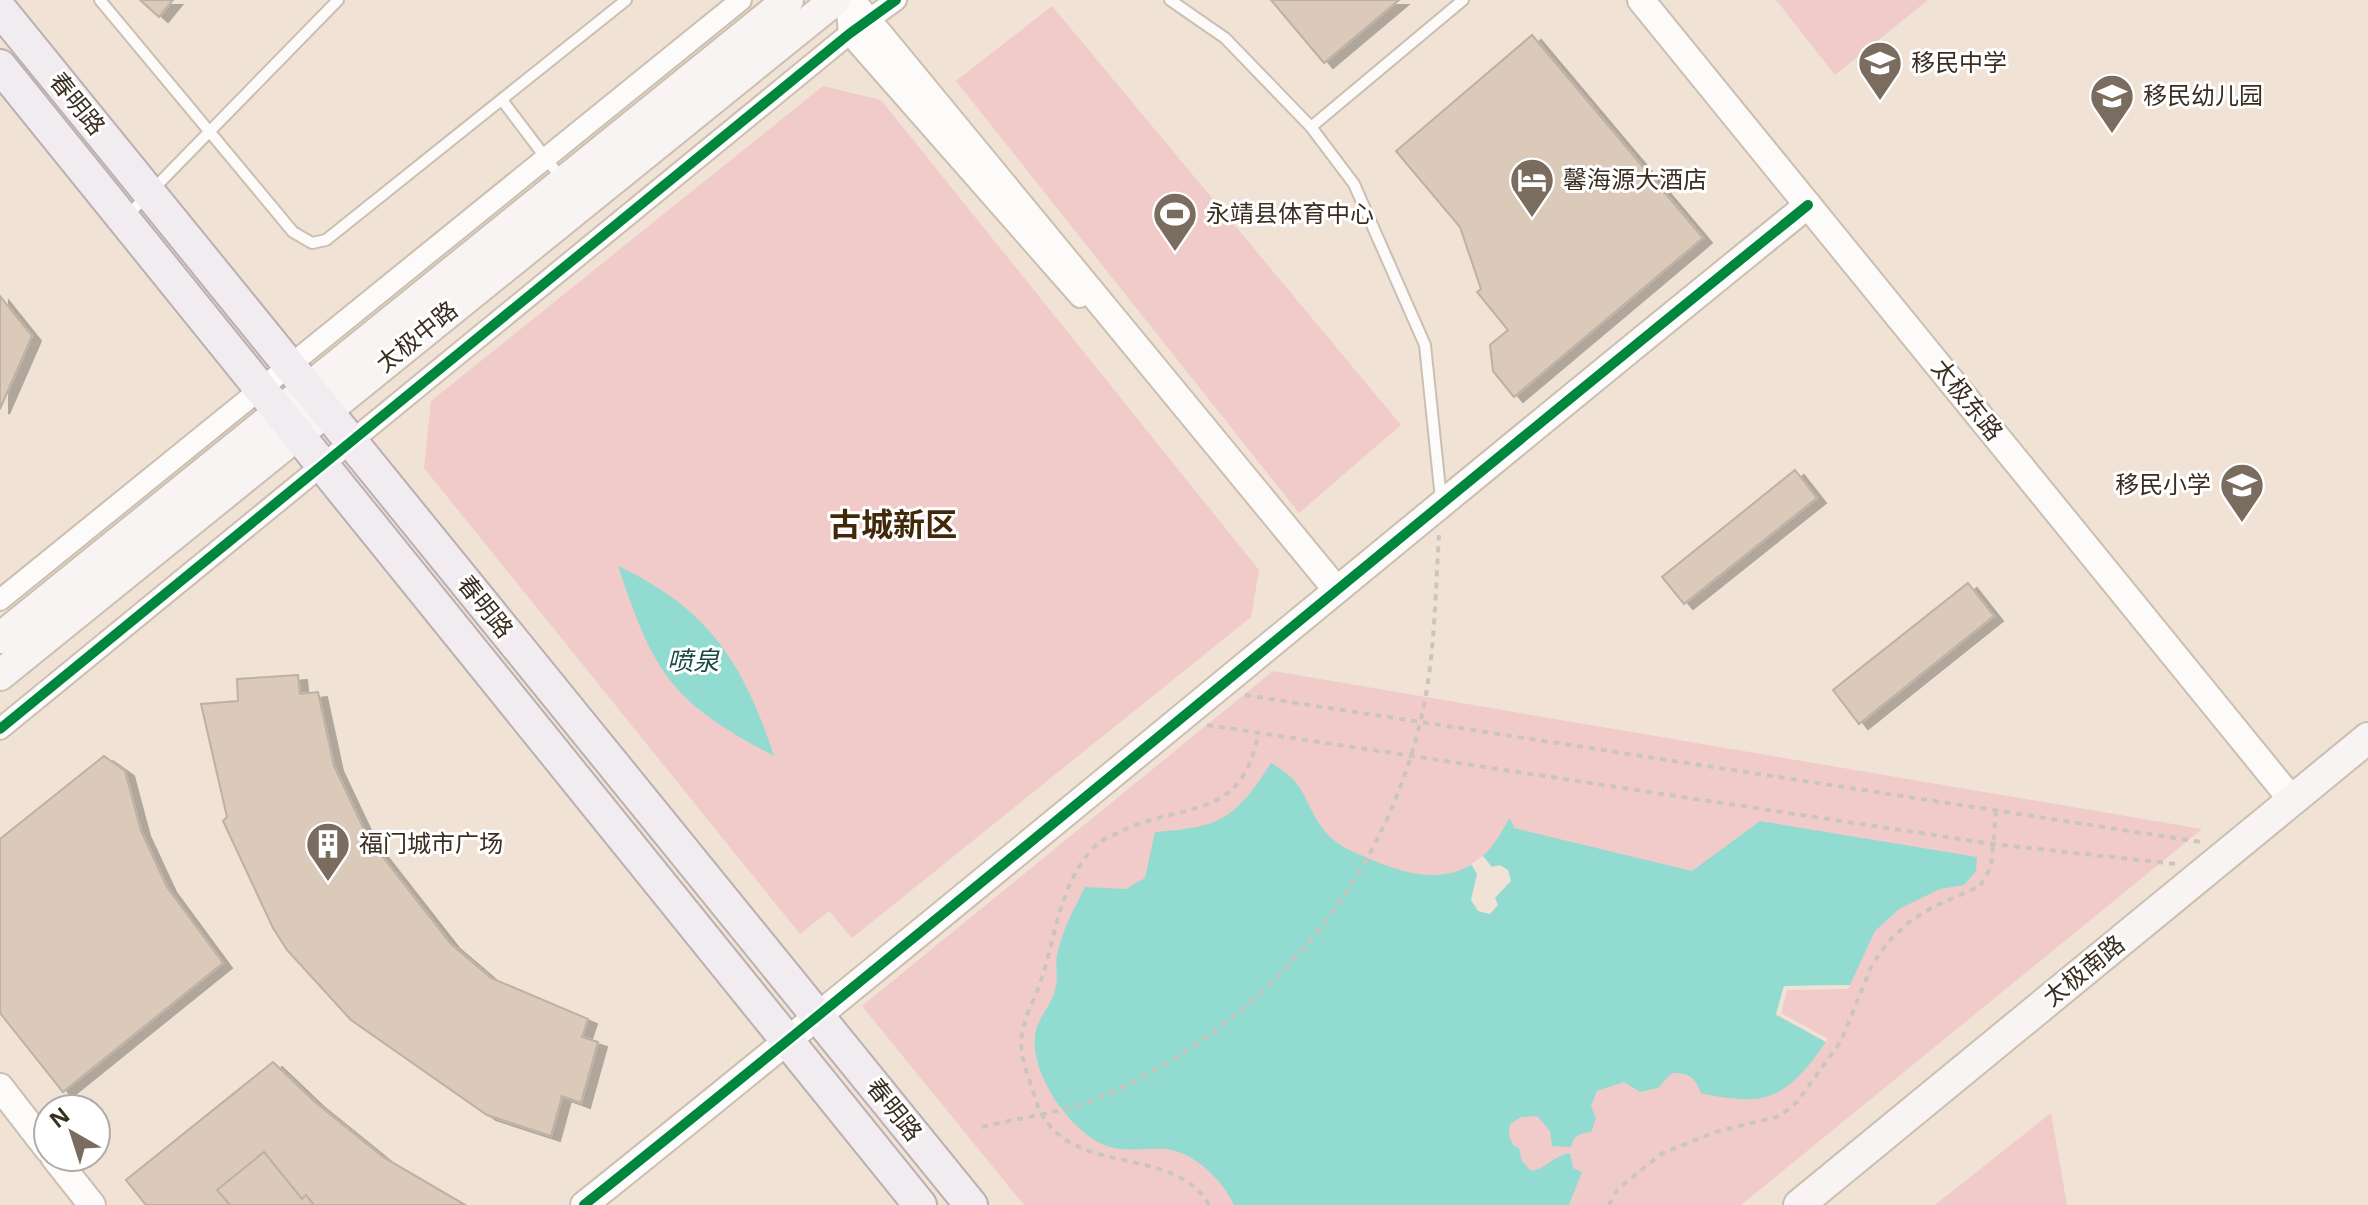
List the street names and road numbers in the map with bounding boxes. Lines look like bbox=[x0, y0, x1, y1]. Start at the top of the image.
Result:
street label: 春明路 bbox=[43, 65, 114, 141]
street label: 太极中路 bbox=[368, 293, 464, 379]
street label: 太极东路 bbox=[1925, 351, 2011, 447]
street label: 春明路 bbox=[451, 568, 522, 644]
street label: 太极南路 bbox=[2035, 927, 2131, 1013]
street label: 春明路 bbox=[860, 1071, 931, 1147]

